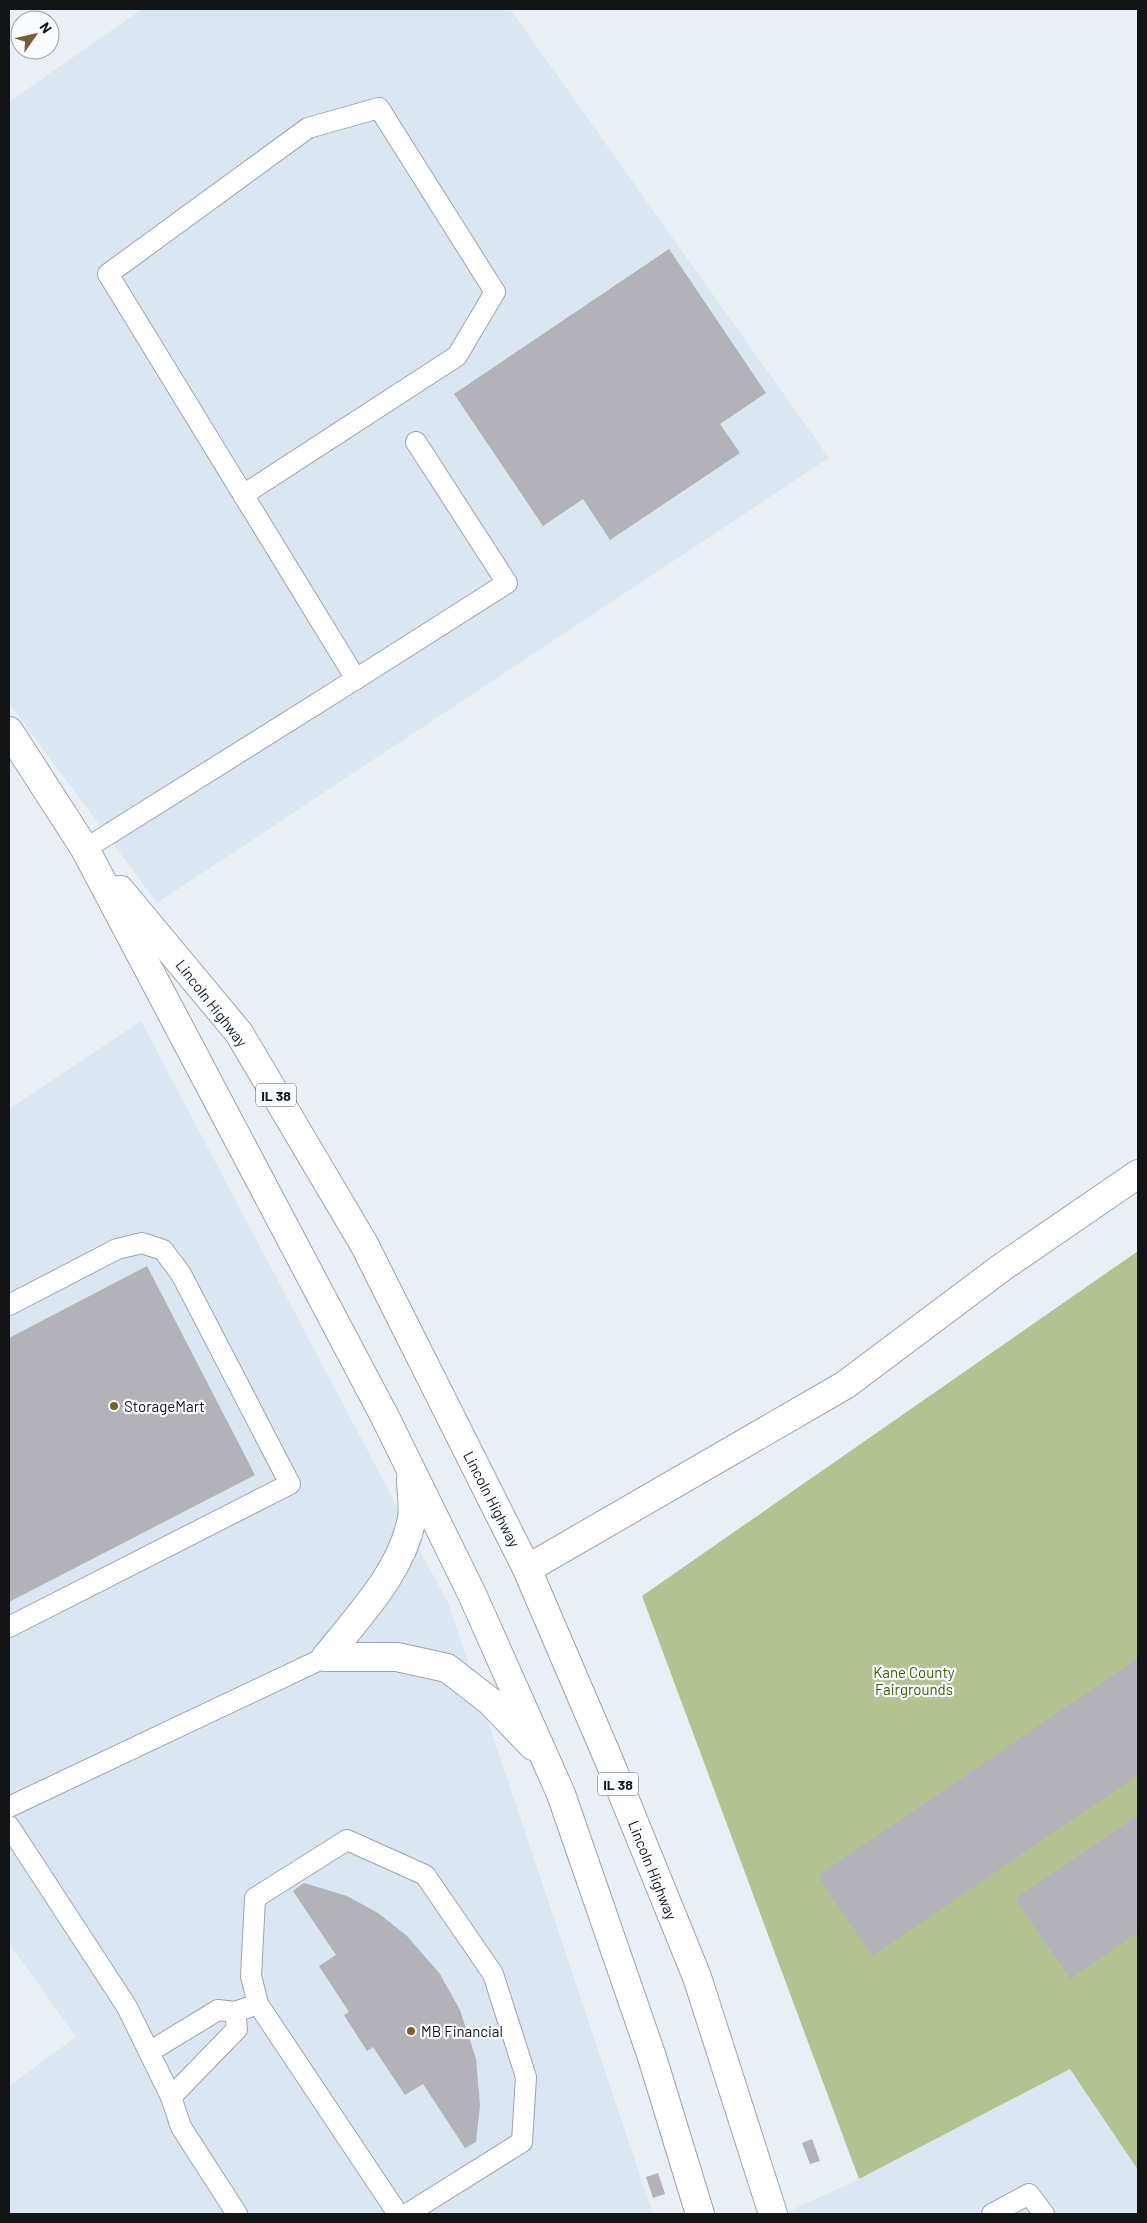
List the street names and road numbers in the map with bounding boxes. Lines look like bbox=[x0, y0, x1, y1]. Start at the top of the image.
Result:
street label: Lincoln Highway bbox=[172, 956, 252, 1050]
road number: IL 38 bbox=[256, 1084, 296, 1106]
street label: Lincoln Highway bbox=[460, 1448, 524, 1550]
road number: IL 38 bbox=[598, 1772, 638, 1796]
street label: Lincoln Highway bbox=[625, 1818, 681, 1922]

